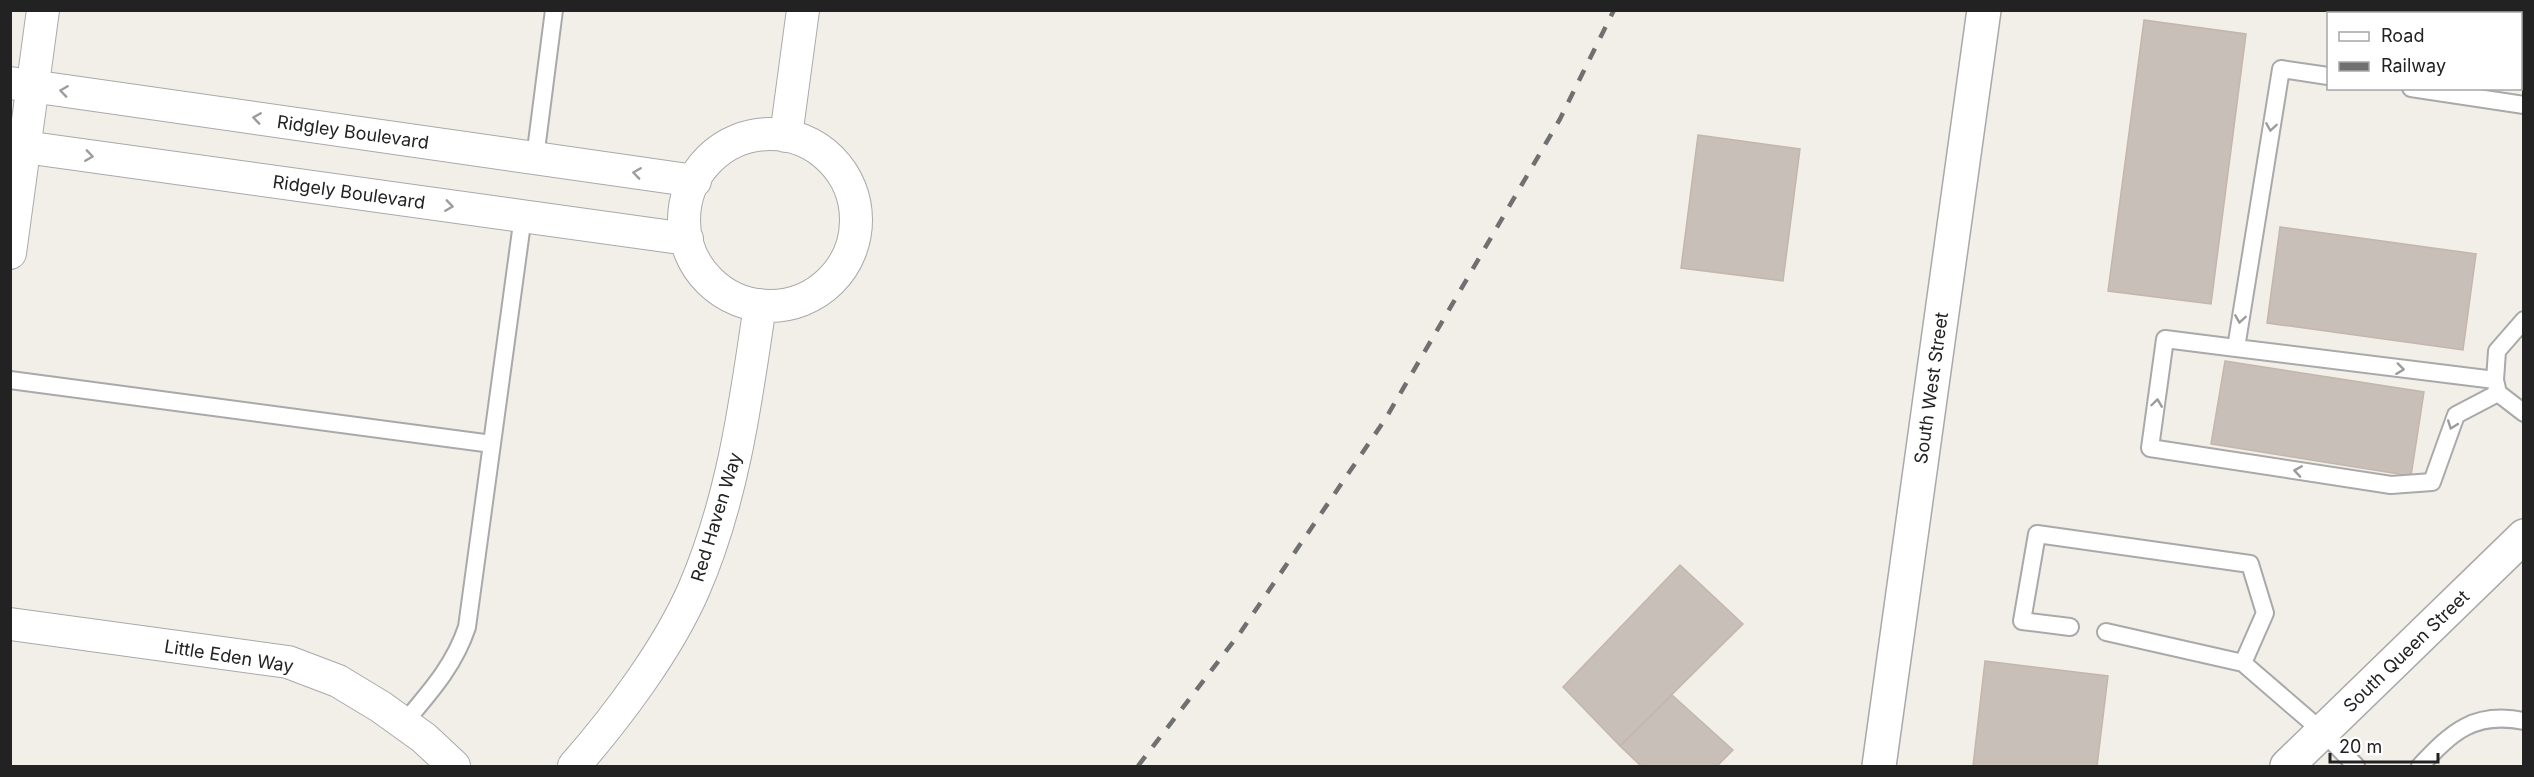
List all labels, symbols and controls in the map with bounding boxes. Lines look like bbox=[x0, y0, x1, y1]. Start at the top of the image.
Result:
legend bbox=[2327, 12, 2522, 90]
text: Road bbox=[2381, 25, 2424, 46]
text: Railway bbox=[2381, 55, 2446, 76]
one-way arrow bbox=[59, 85, 68, 97]
street label: Ridgley Boulevard bbox=[276, 111, 430, 153]
one-way arrow bbox=[252, 113, 261, 125]
one-way arrow bbox=[2266, 122, 2278, 132]
one-way arrow bbox=[85, 150, 94, 162]
one-way arrow bbox=[632, 167, 641, 179]
street label: Ridgely Boulevard bbox=[272, 171, 426, 213]
one-way arrow bbox=[444, 199, 453, 211]
street label: South West Street bbox=[1910, 311, 1952, 465]
one-way arrow bbox=[2235, 315, 2247, 324]
one-way arrow bbox=[2395, 362, 2405, 374]
one-way arrow bbox=[2150, 398, 2162, 407]
one-way arrow bbox=[2447, 419, 2459, 430]
street label: Red Haven Way bbox=[686, 450, 746, 584]
one-way arrow bbox=[2294, 465, 2303, 477]
street label: South Queen Street bbox=[2339, 586, 2473, 716]
street label: Little Eden Way bbox=[163, 635, 295, 677]
scale bar bbox=[2330, 726, 2438, 764]
text: 20 m bbox=[2339, 736, 2382, 757]

